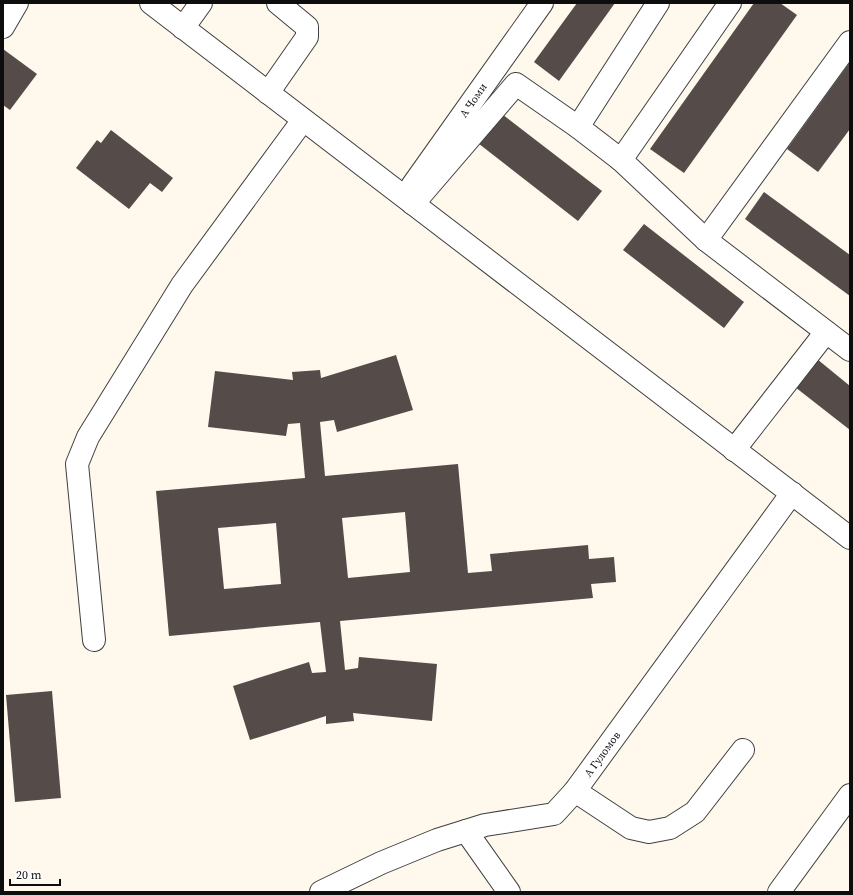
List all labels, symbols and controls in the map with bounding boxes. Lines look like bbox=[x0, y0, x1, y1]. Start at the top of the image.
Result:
street label: А Чоми bbox=[456, 80, 491, 120]
street label: А Гуломов bbox=[581, 728, 624, 780]
scale bar bbox=[10, 861, 60, 887]
text: 20 m bbox=[16, 867, 42, 883]

